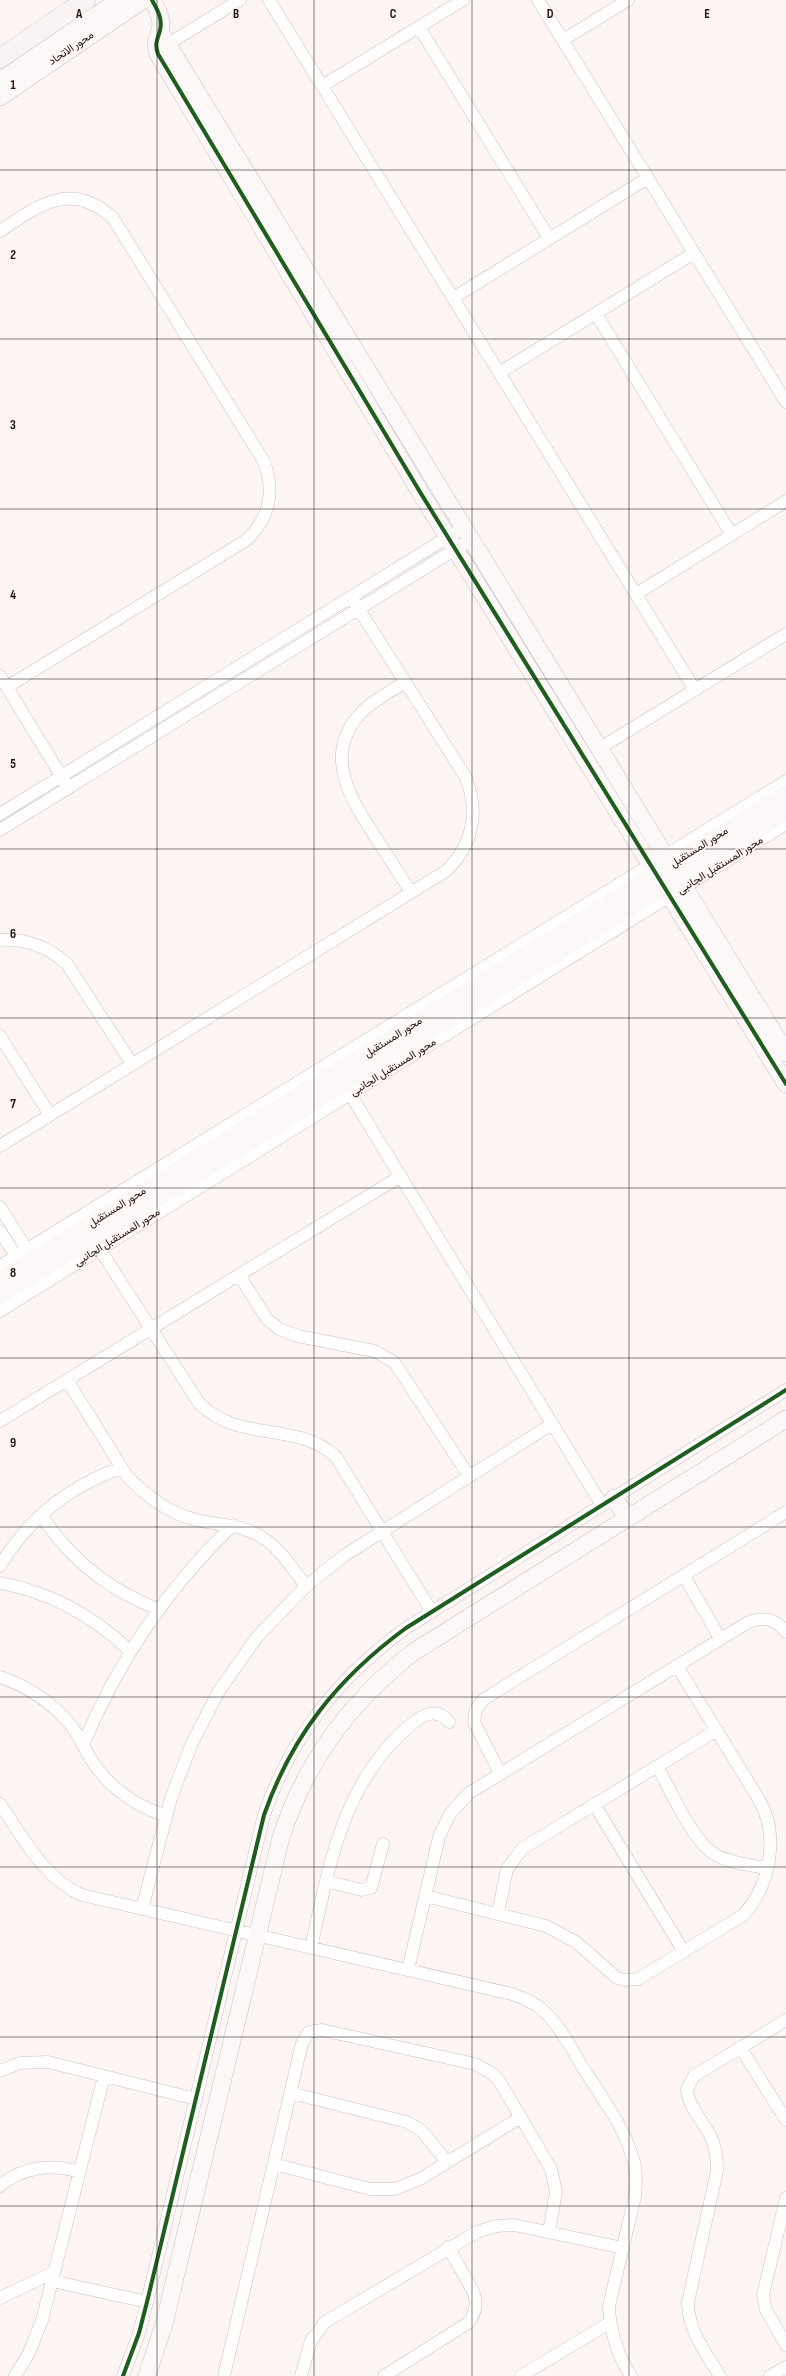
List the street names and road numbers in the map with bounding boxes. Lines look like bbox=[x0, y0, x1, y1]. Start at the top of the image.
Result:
street label: محور الاتحاد bbox=[46, 28, 96, 68]
street label: محور المستقبل bbox=[668, 824, 731, 870]
street label: محور المستقبل الجانبى bbox=[675, 833, 765, 897]
street label: محور المستقبل bbox=[362, 1014, 425, 1060]
street label: محور المستقبل الجانبى bbox=[348, 1035, 438, 1099]
street label: محور المستقبل bbox=[86, 1184, 149, 1230]
street label: محور المستقبل الجانبى bbox=[72, 1205, 162, 1269]

